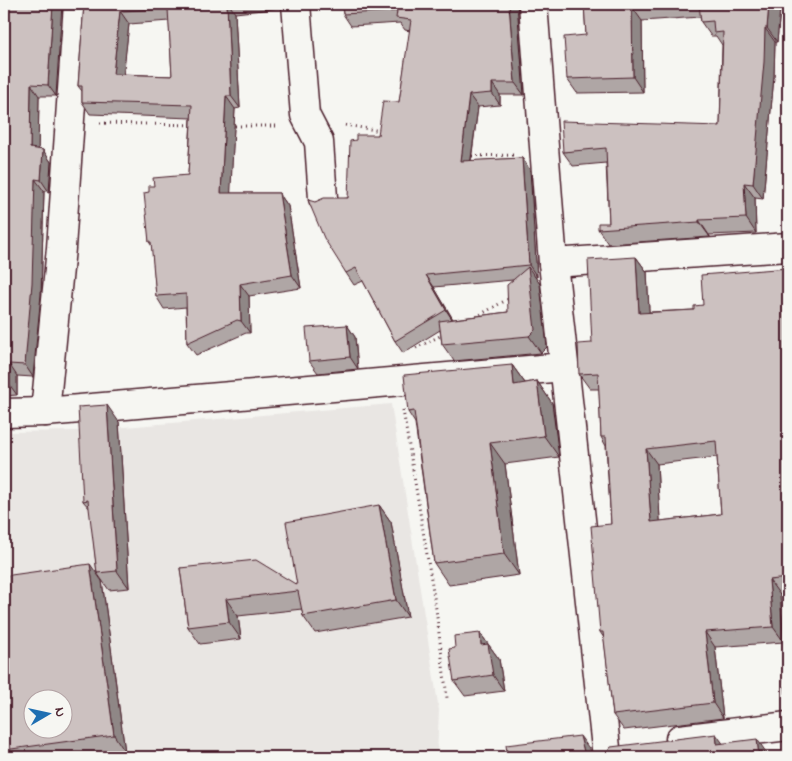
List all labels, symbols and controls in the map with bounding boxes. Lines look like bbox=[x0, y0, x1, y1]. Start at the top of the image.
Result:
north arrow bbox=[22, 688, 72, 738]
text: N bbox=[48, 706, 70, 719]

